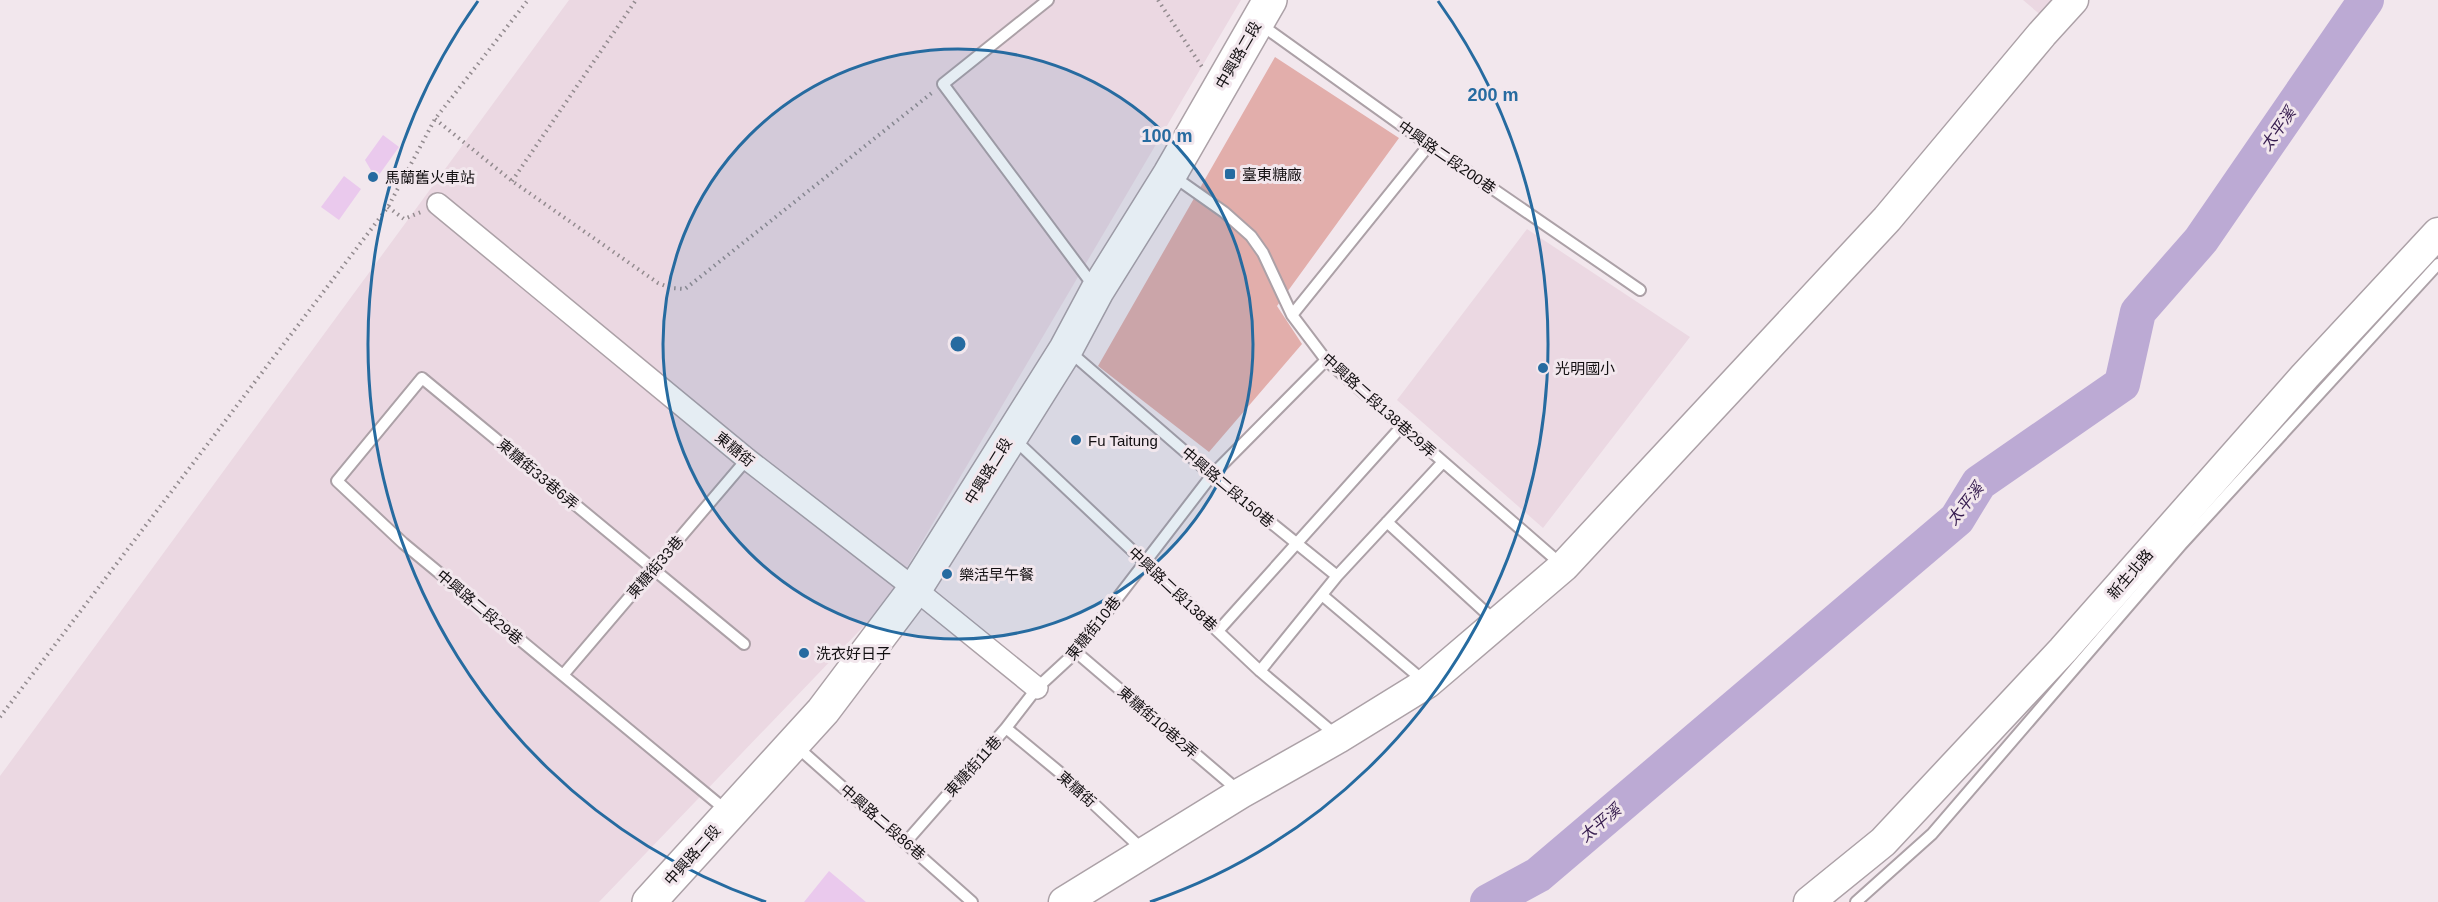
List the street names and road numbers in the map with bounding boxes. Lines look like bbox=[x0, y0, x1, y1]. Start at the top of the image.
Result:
street label: 中興路二段 bbox=[1212, 18, 1264, 92]
street label: 中興路二段200巷 bbox=[1395, 117, 1499, 197]
street label: 中興路二段138巷29弄 bbox=[1319, 350, 1439, 460]
street label: 東糖街 bbox=[712, 428, 758, 470]
street label: 東糖街33巷6弄 bbox=[494, 435, 582, 513]
street label: 中興路二段 bbox=[961, 435, 1015, 507]
street label: 中興路二段150巷 bbox=[1178, 444, 1278, 530]
street label: 東糖街33巷 bbox=[623, 532, 687, 602]
street label: 中興路二段138巷 bbox=[1125, 544, 1221, 634]
street label: 新生北路 bbox=[2104, 546, 2156, 602]
street label: 中興路二段29巷 bbox=[434, 566, 526, 648]
street label: 東糖街10巷 bbox=[1062, 593, 1124, 663]
street label: 東糖街10巷2弄 bbox=[1115, 683, 1201, 761]
street label: 東糖街11巷 bbox=[941, 732, 1005, 800]
street label: 東糖街 bbox=[1055, 768, 1099, 810]
street label: 中興路二段86巷 bbox=[837, 781, 929, 863]
street label: 中興路二段 bbox=[661, 821, 723, 889]

